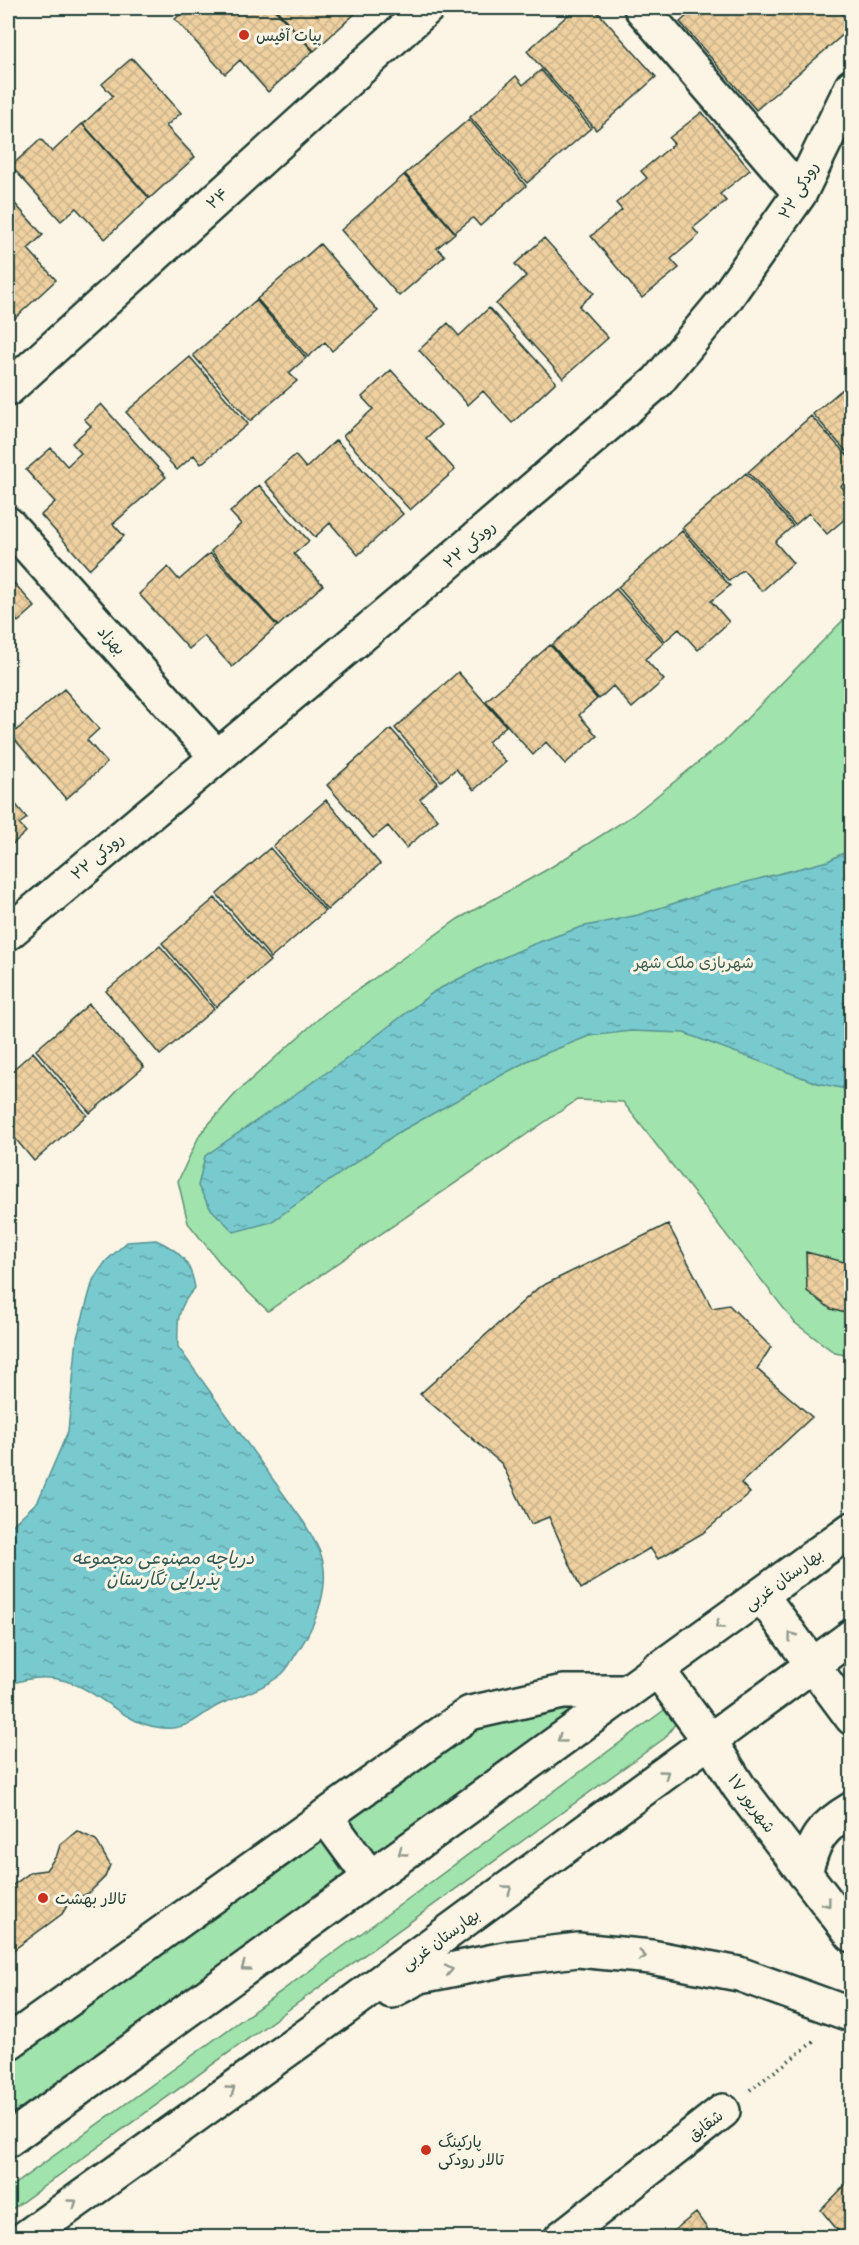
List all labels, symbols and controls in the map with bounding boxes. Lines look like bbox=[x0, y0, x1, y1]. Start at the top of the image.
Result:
place label: بیات آفیس bbox=[256, 27, 322, 46]
marker: بیات آفیس bbox=[237, 28, 251, 42]
street label: رودکی ۲۲ bbox=[775, 159, 823, 223]
street label: ۲۴ bbox=[203, 184, 233, 214]
street label: رودکی ۲۲ bbox=[440, 517, 500, 573]
street label: بهزاد bbox=[93, 623, 129, 659]
street label: رودکی ۲۲ bbox=[68, 830, 128, 885]
park label: شهربازی ملک شهر bbox=[632, 954, 754, 973]
street label: بهارستان غربی bbox=[741, 1546, 827, 1615]
water label: دریاچه مصنوعی مجموعه پذیرایی نگارستان bbox=[72, 1548, 254, 1591]
one-way arrow bbox=[714, 1617, 725, 1628]
one-way arrow bbox=[789, 1632, 800, 1643]
one-way arrow bbox=[556, 1731, 567, 1742]
one-way arrow bbox=[659, 1770, 670, 1781]
street label: ۱۷ شهریور bbox=[723, 1771, 778, 1837]
one-way arrow bbox=[398, 1845, 409, 1856]
one-way arrow bbox=[501, 1885, 512, 1896]
place label: تالار بهشت bbox=[55, 1890, 127, 1909]
marker: تالار بهشت bbox=[36, 1891, 50, 1905]
one-way arrow bbox=[820, 1897, 831, 1908]
street label: بهارستان غربی bbox=[398, 1906, 484, 1975]
one-way arrow bbox=[638, 1949, 647, 1962]
one-way arrow bbox=[240, 1960, 251, 1971]
one-way arrow bbox=[444, 1964, 454, 1977]
one-way arrow bbox=[225, 2086, 236, 2097]
street label: شقایق bbox=[685, 2107, 727, 2146]
place label: پارکینگ تالار رودکی bbox=[438, 2132, 504, 2170]
marker: پارکینگ تالار رودکی bbox=[419, 2143, 433, 2157]
one-way arrow bbox=[66, 2200, 77, 2211]

